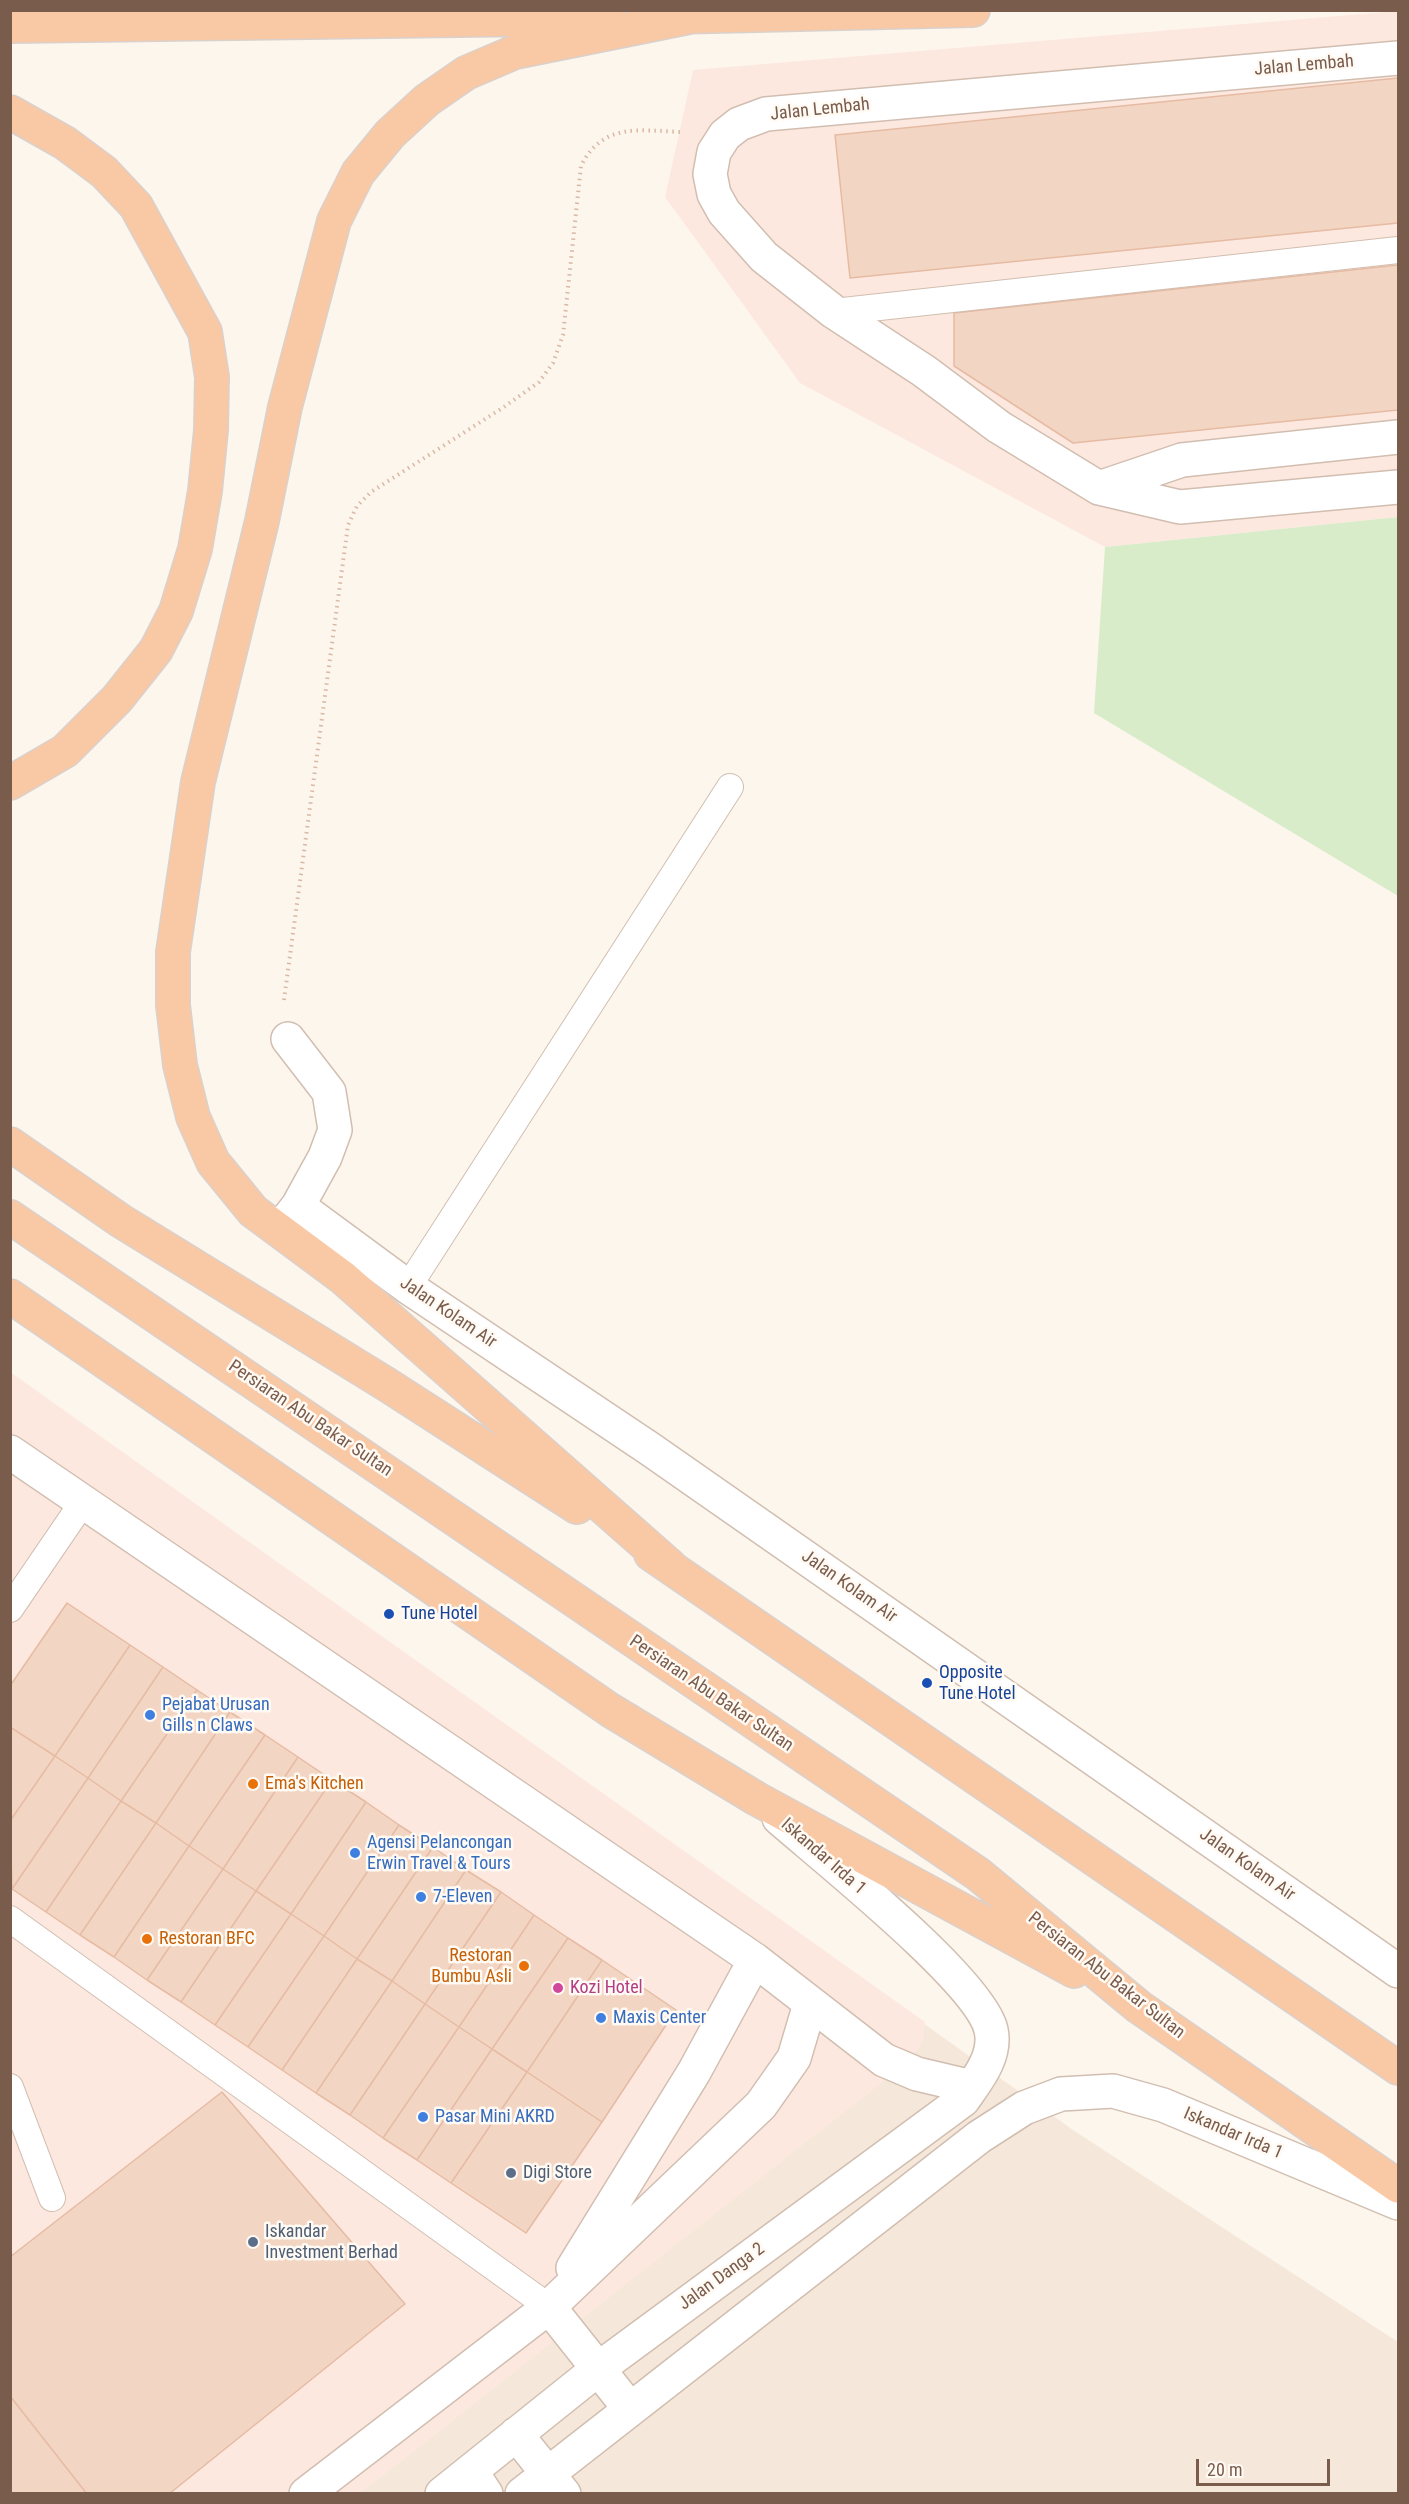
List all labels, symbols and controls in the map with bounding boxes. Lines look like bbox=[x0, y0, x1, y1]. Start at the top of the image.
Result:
street label: Jalan Lembah bbox=[1253, 51, 1355, 81]
street label: Jalan Lembah bbox=[769, 94, 871, 126]
street label: Jalan Kolam Air bbox=[396, 1273, 500, 1353]
street label: Persiaran Abu Bakar Sultan bbox=[224, 1356, 396, 1482]
street label: Jalan Kolam Air bbox=[797, 1546, 901, 1628]
place label: Tune Hotel bbox=[401, 1603, 478, 1625]
marker: Tune Hotel bbox=[382, 1607, 396, 1621]
street label: Persiaran Abu Bakar Sultan bbox=[625, 1631, 797, 1757]
place label: Opposite Tune Hotel bbox=[939, 1662, 1016, 1704]
marker: Opposite Tune Hotel bbox=[920, 1676, 934, 1690]
place label: Pejabat Urusan Gills n Claws bbox=[162, 1694, 270, 1736]
marker: Pejabat Urusan Gills n Claws bbox=[143, 1708, 157, 1722]
place label: Ema's Kitchen bbox=[265, 1773, 364, 1795]
marker: Ema's Kitchen bbox=[246, 1777, 260, 1791]
street label: Iskandar Irda 1 bbox=[776, 1814, 870, 1900]
street label: Jalan Kolam Air bbox=[1195, 1824, 1299, 1906]
place label: Agensi Pelancongan Erwin Travel & Tours bbox=[367, 1832, 512, 1874]
marker: Agensi Pelancongan Erwin Travel & Tours bbox=[348, 1846, 362, 1860]
place label: 7-Eleven bbox=[433, 1886, 492, 1908]
marker: 7-Eleven bbox=[414, 1890, 428, 1904]
street label: Persiaran Abu Bakar Sultan bbox=[1023, 1908, 1189, 2044]
place label: Restoran BFC bbox=[159, 1928, 255, 1950]
marker: Restoran BFC bbox=[140, 1932, 154, 1946]
place label: Restoran Bumbu Asli bbox=[431, 1945, 512, 1988]
marker: Restoran Bumbu Asli bbox=[517, 1959, 531, 1973]
place label: Kozi Hotel bbox=[570, 1977, 643, 1999]
marker: Kozi Hotel bbox=[551, 1981, 565, 1995]
place label: Maxis Center bbox=[613, 2007, 706, 2029]
marker: Maxis Center bbox=[594, 2011, 608, 2025]
street label: Iskandar Irda 1 bbox=[1180, 2103, 1286, 2165]
place label: Pasar Mini AKRD bbox=[435, 2106, 555, 2128]
marker: Pasar Mini AKRD bbox=[416, 2110, 430, 2124]
place label: Digi Store bbox=[523, 2162, 592, 2184]
marker: Digi Store bbox=[504, 2166, 518, 2180]
place label: Iskandar Investment Berhad bbox=[265, 2221, 398, 2264]
marker: Iskandar Investment Berhad bbox=[246, 2235, 260, 2249]
street label: Jalan Danga 2 bbox=[675, 2239, 769, 2315]
scale bar bbox=[1199, 2447, 1332, 2485]
text: 20 m bbox=[1207, 2459, 1242, 2480]

